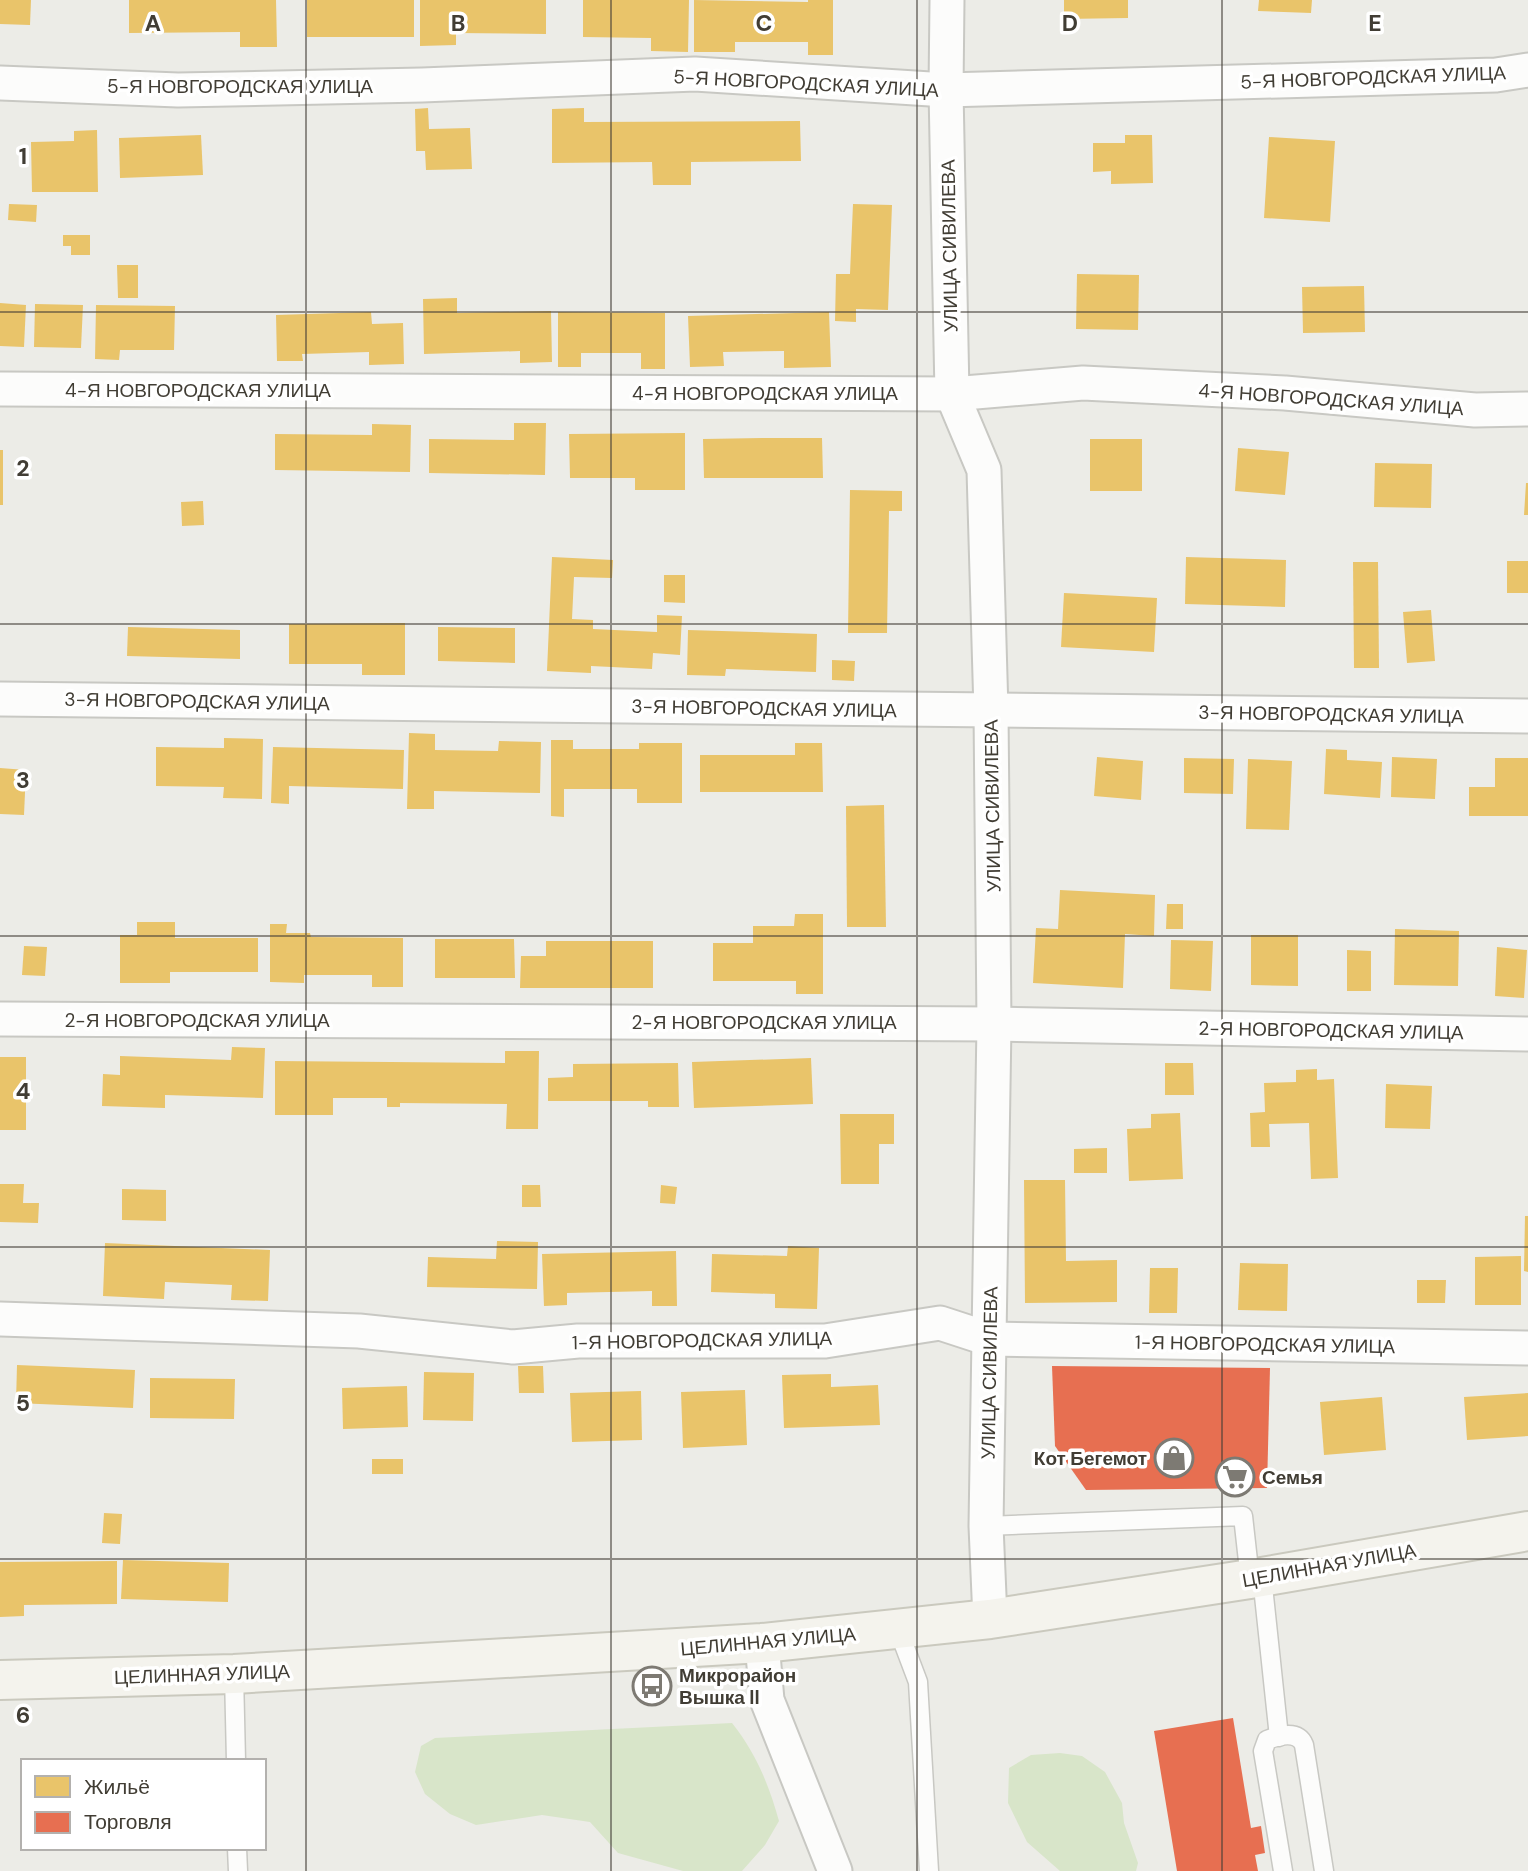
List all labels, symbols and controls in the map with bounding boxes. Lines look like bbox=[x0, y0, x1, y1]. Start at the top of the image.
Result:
text: A bbox=[145, 8, 161, 38]
text: B bbox=[451, 8, 465, 38]
text: C bbox=[756, 8, 772, 38]
text: D bbox=[1062, 8, 1078, 38]
text: E bbox=[1368, 8, 1382, 38]
street label: 5-Я НОВГОРОДСКАЯ УЛИЦА bbox=[1240, 60, 1507, 95]
street label: 5-Я НОВГОРОДСКАЯ УЛИЦА bbox=[673, 64, 940, 103]
street label: 5-Я НОВГОРОДСКАЯ УЛИЦА bbox=[107, 74, 373, 99]
text: 1 bbox=[19, 141, 27, 171]
street label: УЛИЦА СИВИЛЕВА bbox=[935, 159, 964, 333]
street label: 4-Я НОВГОРОДСКАЯ УЛИЦА bbox=[65, 378, 331, 403]
street label: 4-Я НОВГОРОДСКАЯ УЛИЦА bbox=[1198, 378, 1465, 421]
street label: 4-Я НОВГОРОДСКАЯ УЛИЦА bbox=[632, 381, 898, 406]
text: 2 bbox=[16, 453, 30, 483]
street label: 3-Я НОВГОРОДСКАЯ УЛИЦА bbox=[64, 687, 330, 716]
street label: 3-Я НОВГОРОДСКАЯ УЛИЦА bbox=[631, 694, 897, 723]
street label: 3-Я НОВГОРОДСКАЯ УЛИЦА bbox=[1198, 700, 1464, 729]
street label: УЛИЦА СИВИЛЕВА bbox=[978, 719, 1007, 893]
text: 3 bbox=[16, 765, 30, 795]
street label: 2-Я НОВГОРОДСКАЯ УЛИЦА bbox=[64, 1008, 330, 1033]
street label: 2-Я НОВГОРОДСКАЯ УЛИЦА bbox=[631, 1010, 897, 1035]
street label: 2-Я НОВГОРОДСКАЯ УЛИЦА bbox=[1198, 1016, 1464, 1045]
text: 4 bbox=[16, 1076, 31, 1106]
street label: УЛИЦА СИВИЛЕВА bbox=[975, 1286, 1004, 1460]
street label: 1-Я НОВГОРОДСКАЯ УЛИЦА bbox=[572, 1326, 833, 1355]
street label: 1-Я НОВГОРОДСКАЯ УЛИЦА bbox=[1135, 1330, 1396, 1359]
text: 5 bbox=[16, 1388, 30, 1418]
shop icon: Кот Бегемот bbox=[1153, 1437, 1195, 1479]
place label: Кот Бегемот bbox=[1034, 1446, 1147, 1471]
supermarket icon: Семья bbox=[1214, 1456, 1256, 1498]
place label: Семья bbox=[1262, 1465, 1323, 1490]
street label: ЦЕЛИННАЯ УЛИЦА bbox=[1240, 1538, 1418, 1593]
street label: ЦЕЛИННАЯ УЛИЦА bbox=[679, 1621, 857, 1662]
street label: ЦЕЛИННАЯ УЛИЦА bbox=[114, 1659, 291, 1690]
place label: Микрорайон Вышка II bbox=[679, 1663, 796, 1710]
bus stop icon: Микрорайон Вышка II bbox=[631, 1665, 673, 1707]
text: 6 bbox=[16, 1700, 30, 1730]
legend bbox=[21, 1759, 266, 1850]
text: Жильё bbox=[84, 1773, 150, 1801]
text: Торговля bbox=[84, 1808, 172, 1836]

